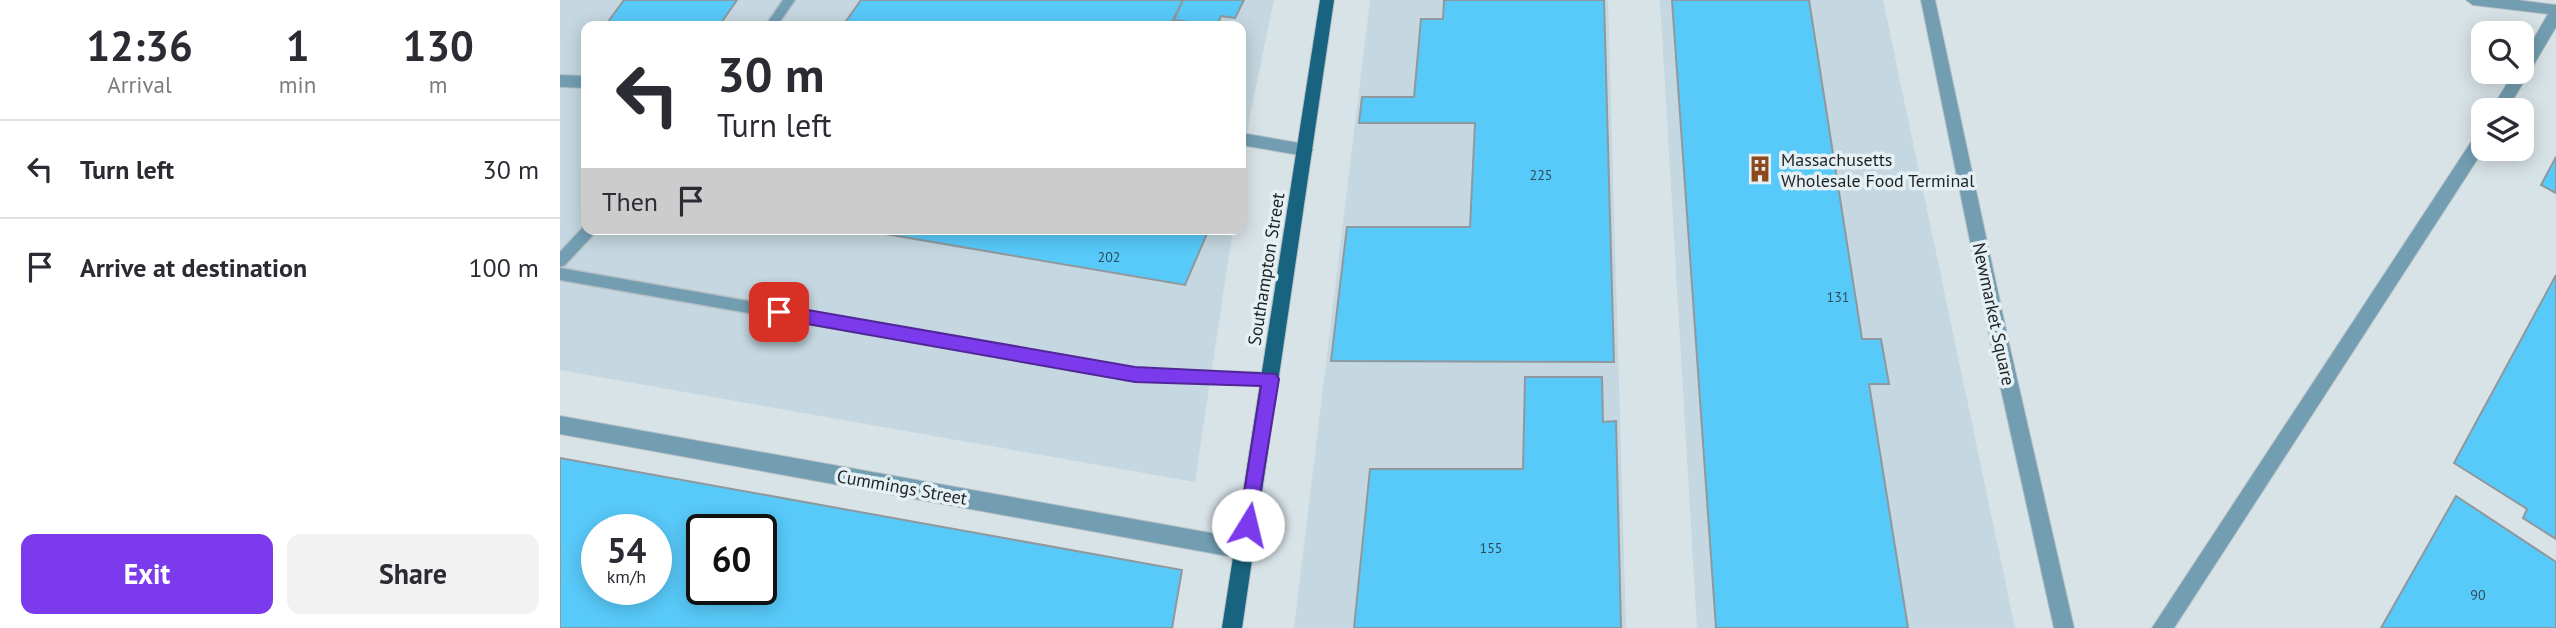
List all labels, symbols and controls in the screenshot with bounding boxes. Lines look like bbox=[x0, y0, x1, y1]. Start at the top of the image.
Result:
text: 12:36 bbox=[86, 18, 193, 73]
text: 1 bbox=[286, 18, 309, 73]
text: 130 bbox=[402, 18, 474, 73]
map controls bbox=[2471, 21, 2534, 161]
button: search bbox=[2471, 21, 2534, 84]
text: 30 m bbox=[717, 42, 824, 106]
icon: left bbox=[602, 49, 693, 140]
text: Arrival bbox=[107, 70, 172, 99]
text: min bbox=[279, 70, 316, 99]
text: m bbox=[429, 70, 447, 99]
button: layers bbox=[2471, 98, 2534, 161]
text: Turn left bbox=[717, 104, 832, 146]
place label: Massachusetts Wholesale Food Terminal bbox=[1781, 148, 1975, 192]
icon: left bbox=[21, 150, 59, 188]
text: Turn left bbox=[80, 153, 174, 186]
text: 30 m bbox=[483, 153, 539, 186]
building icon: Massachusetts Wholesale Food Terminal bbox=[1745, 154, 1775, 184]
house number: 225 bbox=[1530, 166, 1552, 184]
icon: arrive bbox=[672, 182, 710, 220]
text: Then bbox=[602, 185, 658, 218]
street label: Southampton Street bbox=[1243, 191, 1289, 347]
street label: Newmarket Square bbox=[1968, 240, 2020, 388]
icon: arrive bbox=[21, 248, 59, 286]
house number: 202 bbox=[1098, 248, 1120, 266]
text: Arrive at destination bbox=[80, 251, 307, 284]
text: 100 m bbox=[468, 251, 539, 284]
pin bbox=[749, 282, 809, 342]
house number: 131 bbox=[1827, 288, 1849, 306]
icon: arrive bbox=[760, 293, 798, 331]
street label: Cummings Street bbox=[835, 464, 969, 510]
position arrow bbox=[1211, 488, 1285, 562]
speed limit sign: 60 bbox=[686, 514, 777, 605]
text: 54 bbox=[607, 527, 646, 573]
button: Exit bbox=[21, 534, 273, 614]
button: Share bbox=[287, 534, 539, 614]
house number: 155 bbox=[1480, 539, 1502, 557]
text: km/h bbox=[607, 565, 646, 588]
house number: 90 bbox=[2470, 586, 2486, 604]

